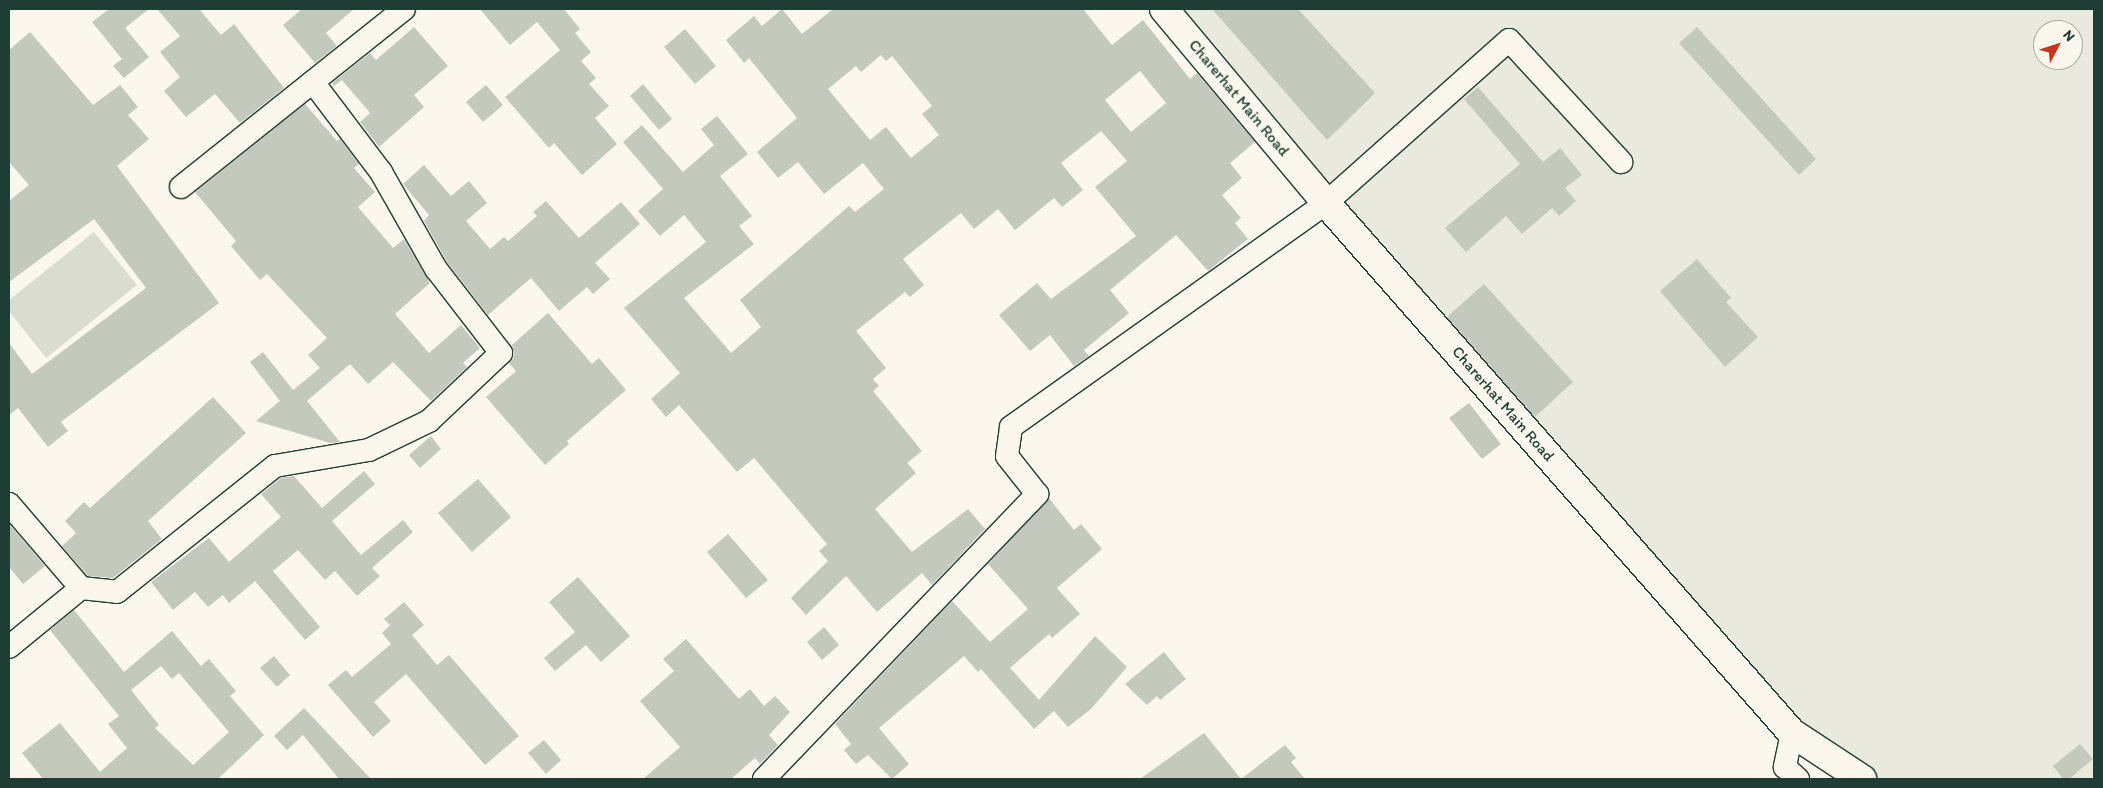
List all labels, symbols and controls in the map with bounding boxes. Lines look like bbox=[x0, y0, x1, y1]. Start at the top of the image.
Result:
north arrow bbox=[2033, 20, 2083, 70]
text: N bbox=[2060, 27, 2079, 45]
street label: Charerhat Main Road bbox=[1185, 36, 1293, 160]
street label: Charerhat Main Road bbox=[1448, 343, 1558, 465]

